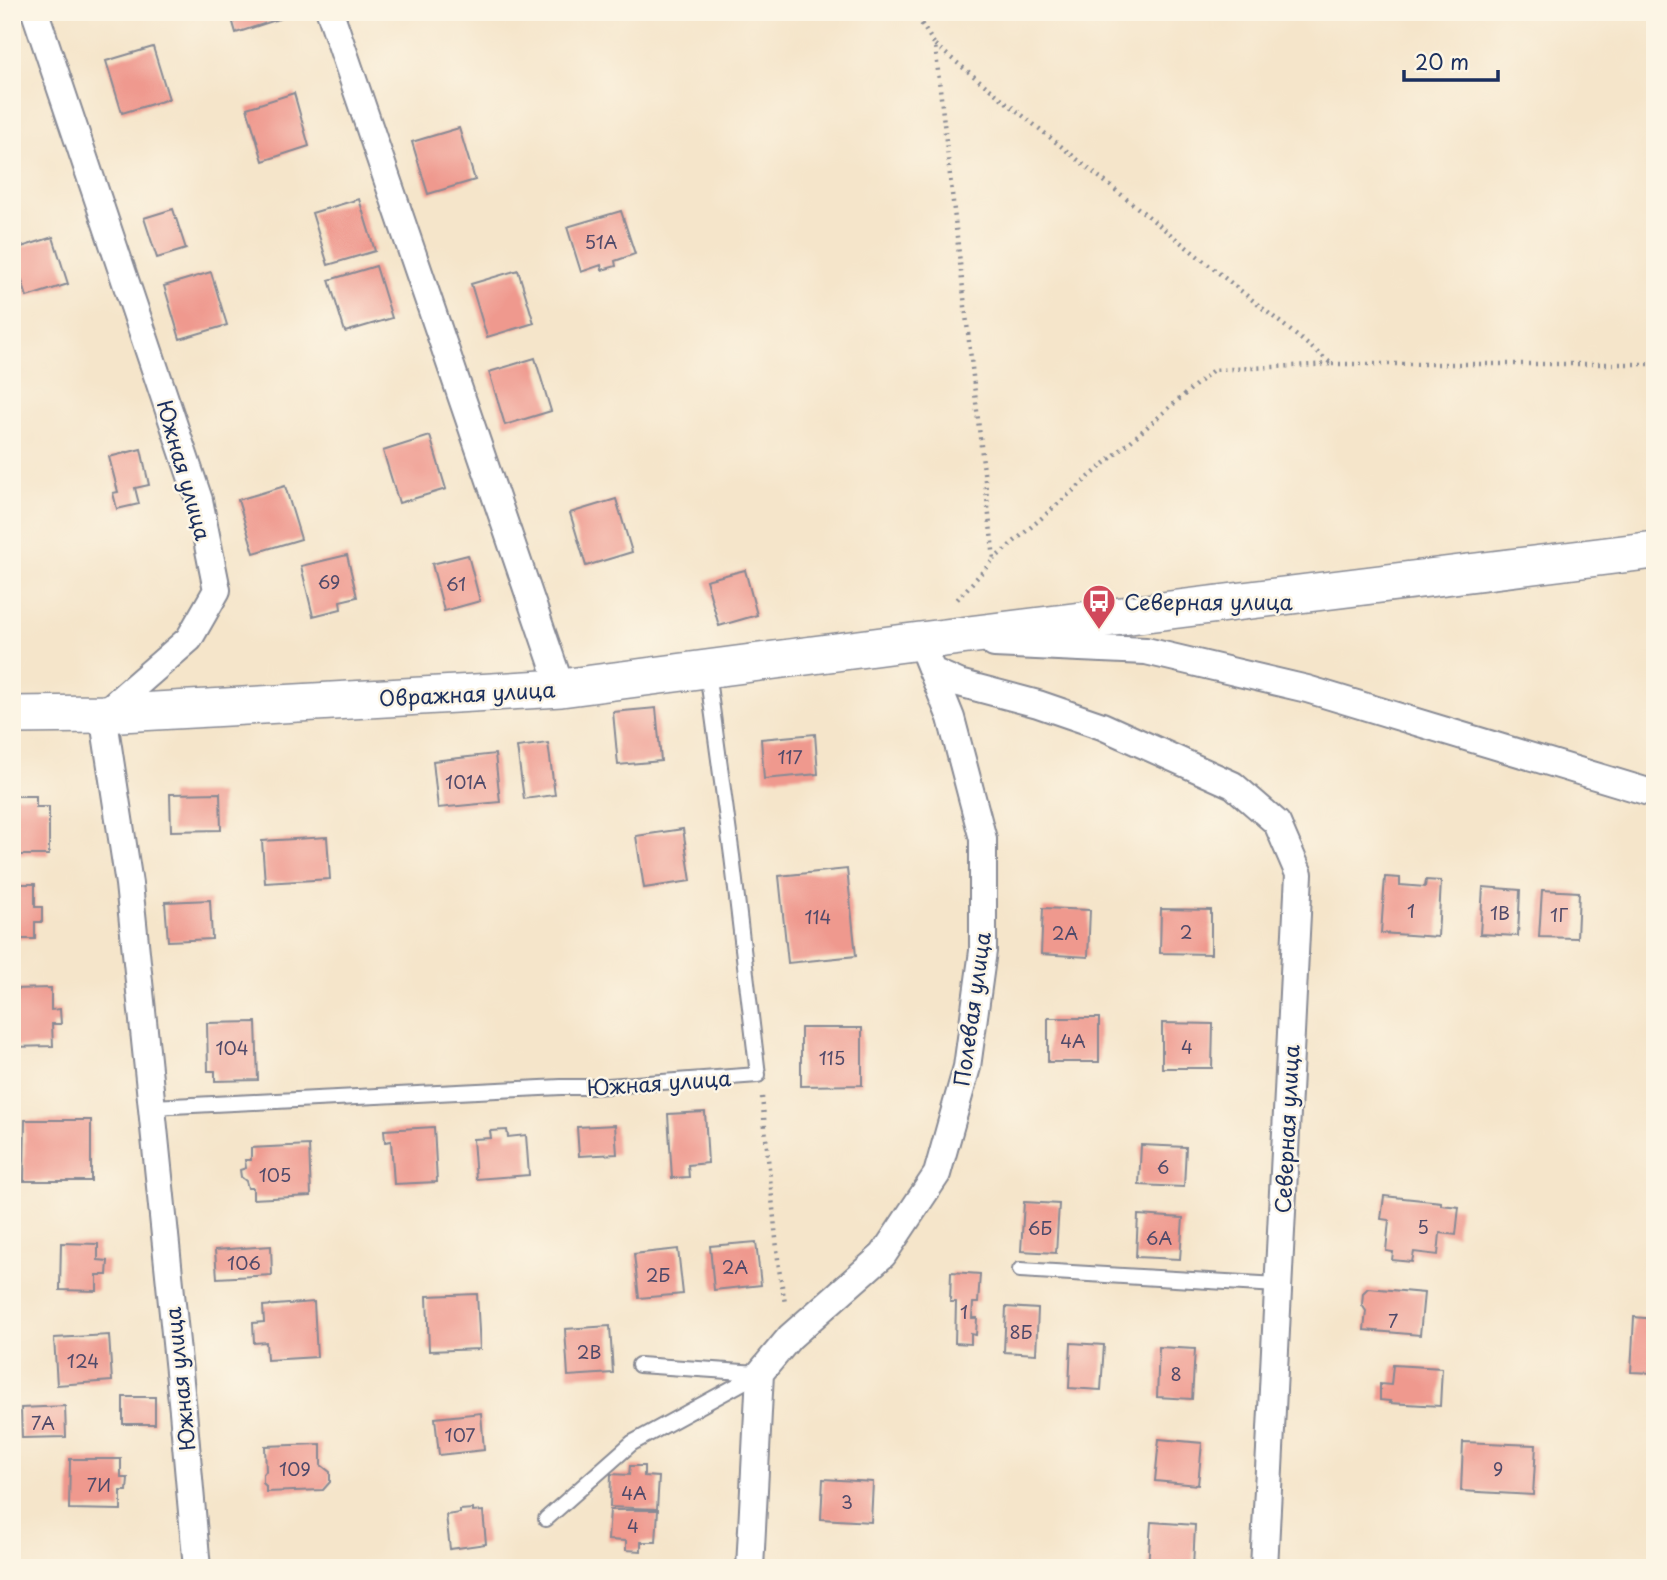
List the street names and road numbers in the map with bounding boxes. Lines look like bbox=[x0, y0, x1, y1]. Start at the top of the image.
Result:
street label: Южная улица bbox=[150, 396, 220, 545]
street label: Овражная улица bbox=[378, 672, 557, 714]
street label: Полевая улица bbox=[944, 929, 998, 1088]
street label: Северная улица bbox=[1266, 1043, 1306, 1214]
street label: Южная улица bbox=[586, 1061, 733, 1103]
street label: Южная улица bbox=[155, 1305, 202, 1452]

